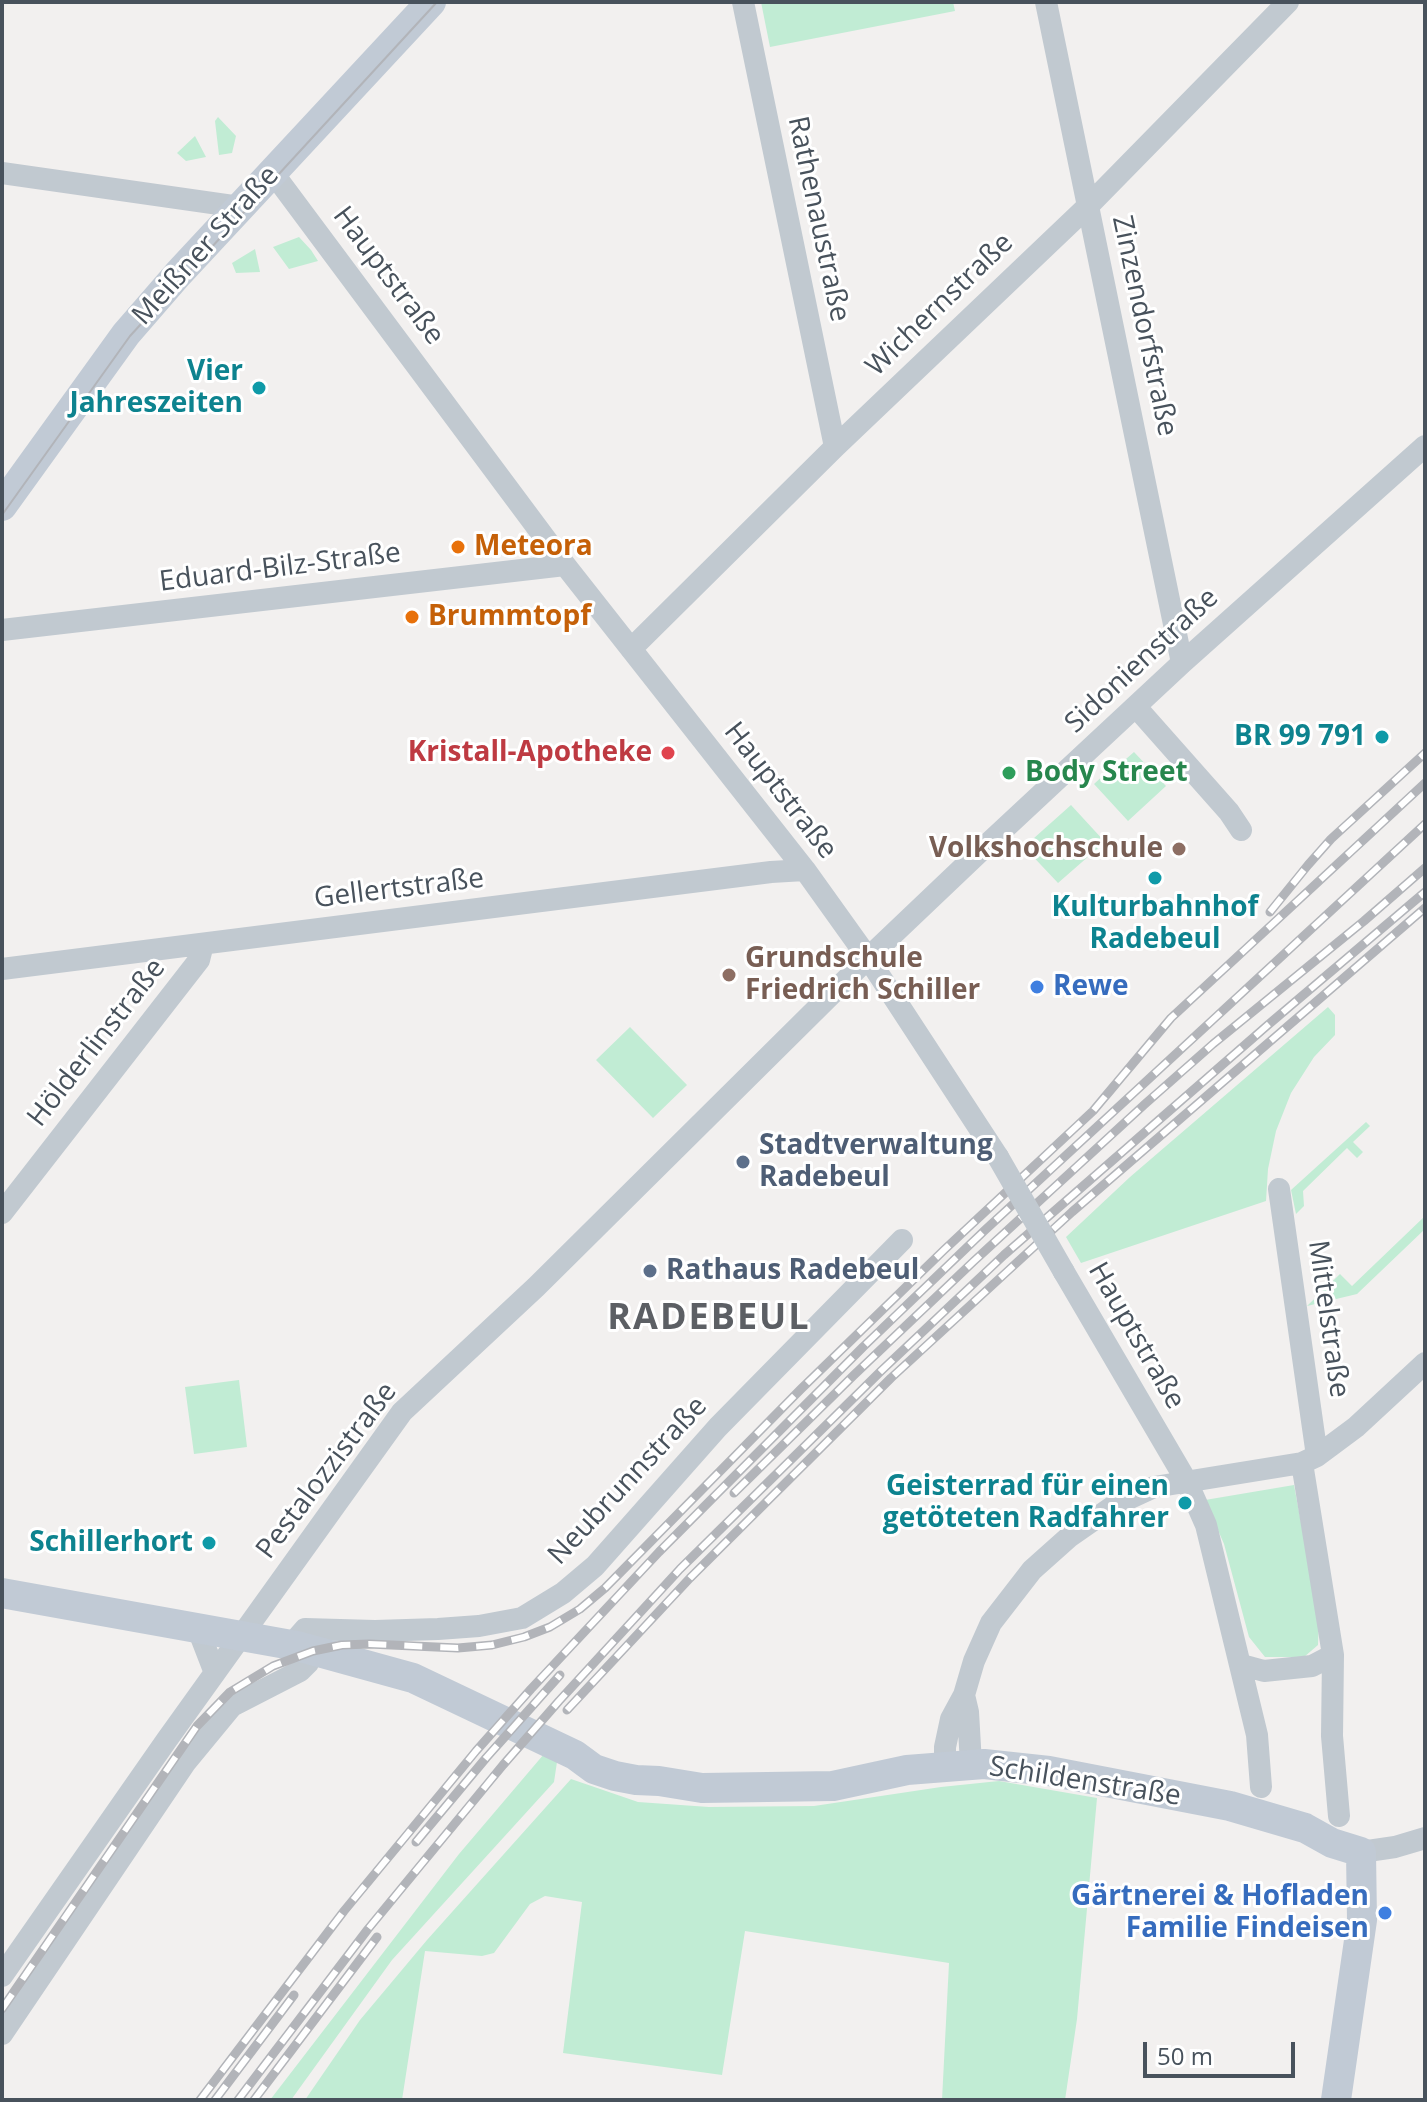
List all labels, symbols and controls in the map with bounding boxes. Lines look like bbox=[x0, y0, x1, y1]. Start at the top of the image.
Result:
street label: Rathenaustraße bbox=[780, 113, 856, 325]
street label: Meißner Straße bbox=[126, 160, 286, 332]
street label: Hauptstraße bbox=[325, 200, 451, 352]
street label: Zinzendorfstraße bbox=[1104, 213, 1184, 439]
street label: Wichernstraße bbox=[860, 226, 1020, 384]
place label: Vier Jahreszeiten bbox=[69, 355, 243, 421]
marker: Vier Jahreszeiten bbox=[250, 379, 268, 397]
place label: Meteora bbox=[474, 530, 593, 564]
street label: Eduard-Bilz-Straße bbox=[157, 537, 403, 599]
marker: Meteora bbox=[449, 538, 467, 556]
street label: Sidonienstraße bbox=[1058, 582, 1226, 740]
place label: Brummtopf bbox=[428, 600, 591, 634]
marker: Brummtopf bbox=[403, 608, 421, 626]
street label: Hauptstraße bbox=[716, 716, 844, 866]
place label: BR 99 791 bbox=[1234, 720, 1366, 754]
marker: BR 99 791 bbox=[1373, 728, 1391, 746]
place label: Kristall-Apotheke bbox=[408, 736, 652, 770]
marker: Kristall-Apotheke bbox=[659, 744, 677, 762]
place label: Body Street bbox=[1025, 756, 1188, 790]
marker: Body Street bbox=[1000, 764, 1018, 782]
place label: Volkshochschule bbox=[929, 832, 1163, 866]
marker: Volkshochschule bbox=[1170, 840, 1188, 858]
street label: Gellertstraße bbox=[312, 862, 486, 916]
marker: Kulturbahnhof Radebeul bbox=[1146, 869, 1164, 887]
place label: Kulturbahnhof Radebeul bbox=[1052, 891, 1258, 957]
place label: Grundschule Friedrich Schiller bbox=[745, 942, 980, 1008]
street label: Hölderlinstraße bbox=[21, 952, 173, 1134]
marker: Grundschule Friedrich Schiller bbox=[720, 966, 738, 984]
place label: Rewe bbox=[1053, 970, 1129, 1004]
marker: Rewe bbox=[1028, 978, 1046, 996]
place label: Stadtverwaltung Radebeul bbox=[759, 1129, 993, 1195]
marker: Stadtverwaltung Radebeul bbox=[734, 1153, 752, 1171]
street label: Mittelstraße bbox=[1300, 1238, 1356, 1400]
place label: Rathaus Radebeul bbox=[666, 1254, 919, 1288]
street label: Hauptstraße bbox=[1080, 1257, 1192, 1415]
marker: Rathaus Radebeul bbox=[641, 1262, 659, 1280]
district label: RADEBEUL bbox=[607, 1297, 811, 1341]
street label: Pestalozzistraße bbox=[250, 1376, 404, 1566]
street label: Neubrunnstraße bbox=[542, 1390, 714, 1572]
place label: Geisterrad für einen getöteten Radfahrer bbox=[883, 1470, 1169, 1536]
marker: Geisterrad für einen getöteten Radfahrer bbox=[1176, 1494, 1194, 1512]
place label: Schillerhort bbox=[29, 1526, 193, 1560]
marker: Schillerhort bbox=[200, 1534, 218, 1552]
street label: Schildenstraße bbox=[987, 1750, 1183, 1814]
place label: Gärtnerei & Hofladen Familie Findeisen bbox=[1071, 1880, 1369, 1946]
marker: Gärtnerei & Hofladen Familie Findeisen bbox=[1376, 1904, 1394, 1922]
scale bar bbox=[1147, 2026, 1299, 2076]
text: 50 m bbox=[1157, 2039, 1213, 2072]

